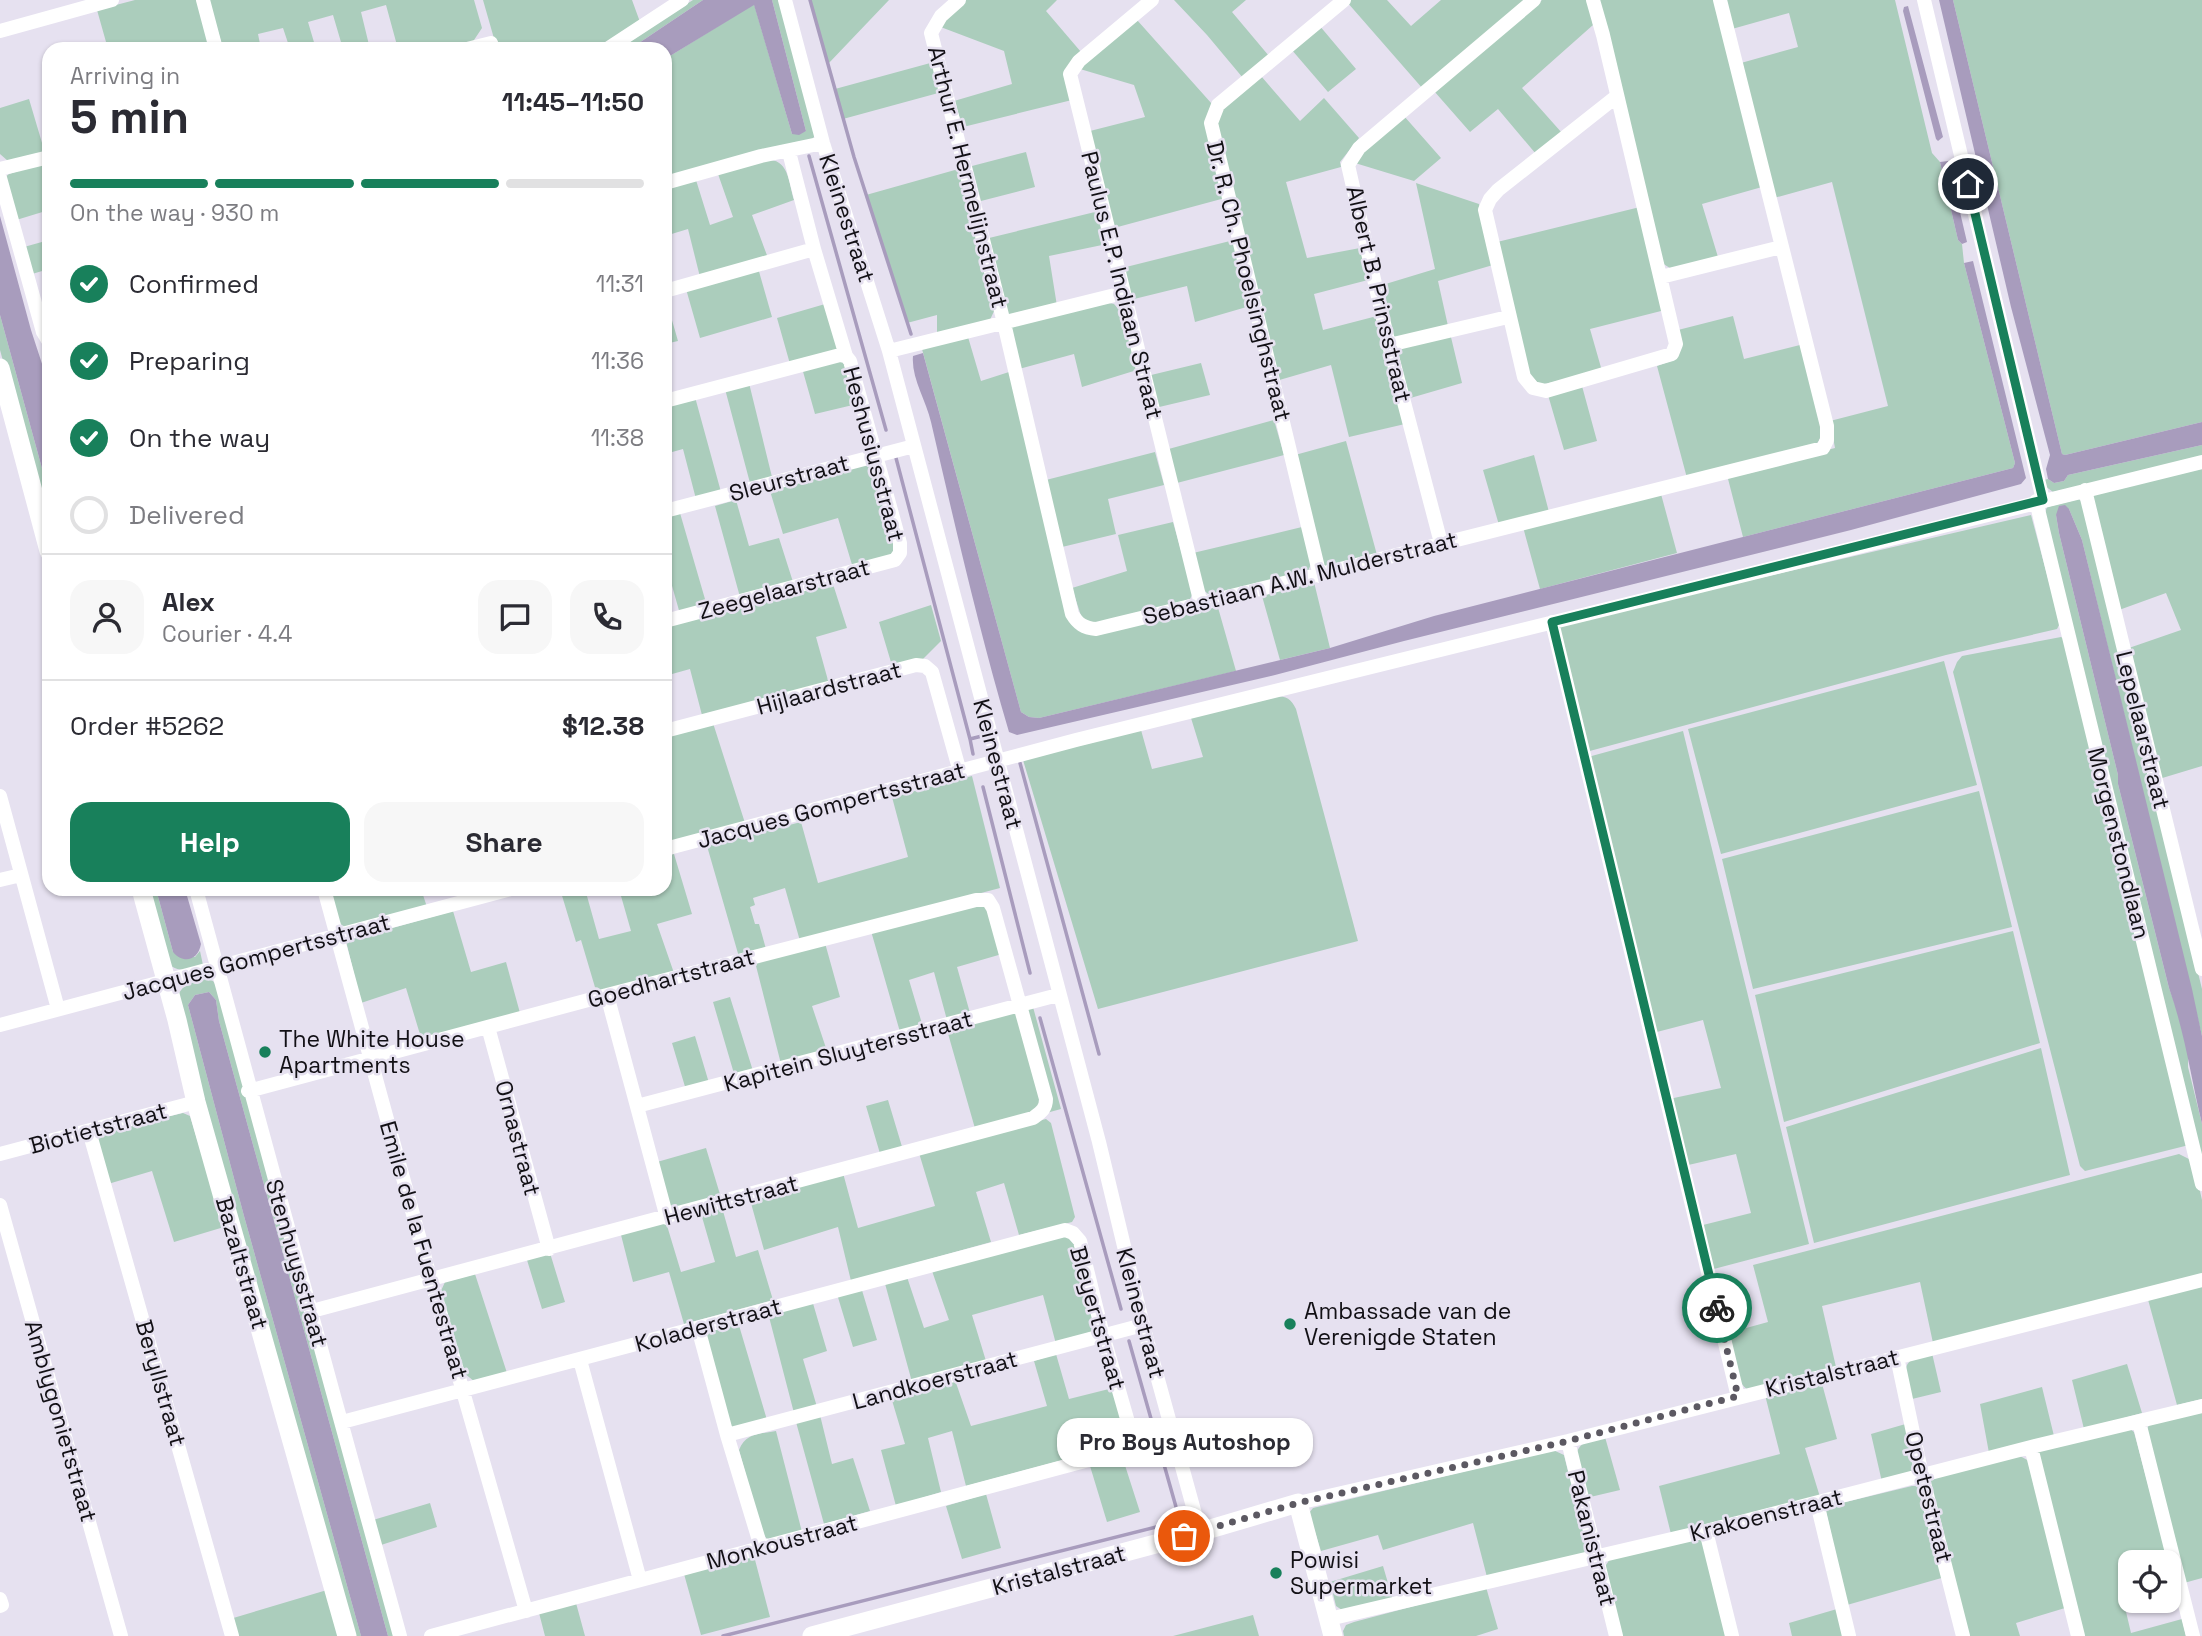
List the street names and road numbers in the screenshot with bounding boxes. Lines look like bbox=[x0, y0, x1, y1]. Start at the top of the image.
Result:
street label: Arthur E. Hermelijnstraat bbox=[921, 43, 1015, 311]
street label: Dr. R. Ch. Phoelsinghstraat bbox=[1200, 138, 1298, 424]
street label: Paulus E.P. Indiaan Straat bbox=[1074, 148, 1170, 422]
street label: Kleinestraat bbox=[812, 150, 882, 286]
street label: Albert B. Prinsstraat bbox=[1339, 183, 1419, 405]
street label: Heshusiusstraat bbox=[836, 363, 912, 545]
street label: Sleurstraat bbox=[726, 448, 852, 508]
street label: Sebastiaan A.W. Mulderstraat bbox=[1140, 524, 1460, 632]
street label: Zeegelaarstraat bbox=[695, 552, 873, 626]
street label: Lepelaarstraat bbox=[2109, 648, 2177, 812]
street label: Hijlaardstraat bbox=[753, 654, 905, 722]
street label: Kleinestraat bbox=[966, 696, 1030, 832]
street label: Morgenstondlaan bbox=[2081, 744, 2157, 942]
street label: Jacques Gompertsstraat bbox=[694, 755, 968, 855]
street label: Jacques Gompertsstraat bbox=[119, 907, 393, 1007]
street label: Goedhartstraat bbox=[584, 941, 758, 1015]
street label: Kapitein Sluytersstraat bbox=[720, 1003, 976, 1099]
street label: Ornastraat bbox=[488, 1077, 548, 1199]
street label: Biotietstraat bbox=[26, 1095, 170, 1161]
street label: Emile de la Fuentestraat bbox=[373, 1117, 475, 1383]
street label: Hewittstraat bbox=[661, 1168, 801, 1232]
street label: Stenhuysstraat bbox=[259, 1176, 335, 1350]
street label: Bazaltstraat bbox=[209, 1193, 275, 1333]
street label: Bleyertstraat bbox=[1063, 1243, 1133, 1393]
street label: Kleinestraat bbox=[1109, 1245, 1173, 1381]
street label: Koladerstraat bbox=[632, 1291, 784, 1359]
street label: Beryllstraat bbox=[129, 1316, 193, 1450]
street label: Amblygonietstraat bbox=[18, 1317, 104, 1525]
street label: Kristalstraat bbox=[1762, 1342, 1902, 1404]
street label: Landkoerstraat bbox=[849, 1344, 1021, 1416]
street label: Opetestraat bbox=[1898, 1428, 1960, 1566]
street label: Pakanistraat bbox=[1561, 1467, 1623, 1609]
street label: Krakoenstraat bbox=[1687, 1482, 1845, 1548]
street label: Monkoustraat bbox=[703, 1507, 861, 1577]
street label: Kristalstraat bbox=[989, 1538, 1129, 1602]

